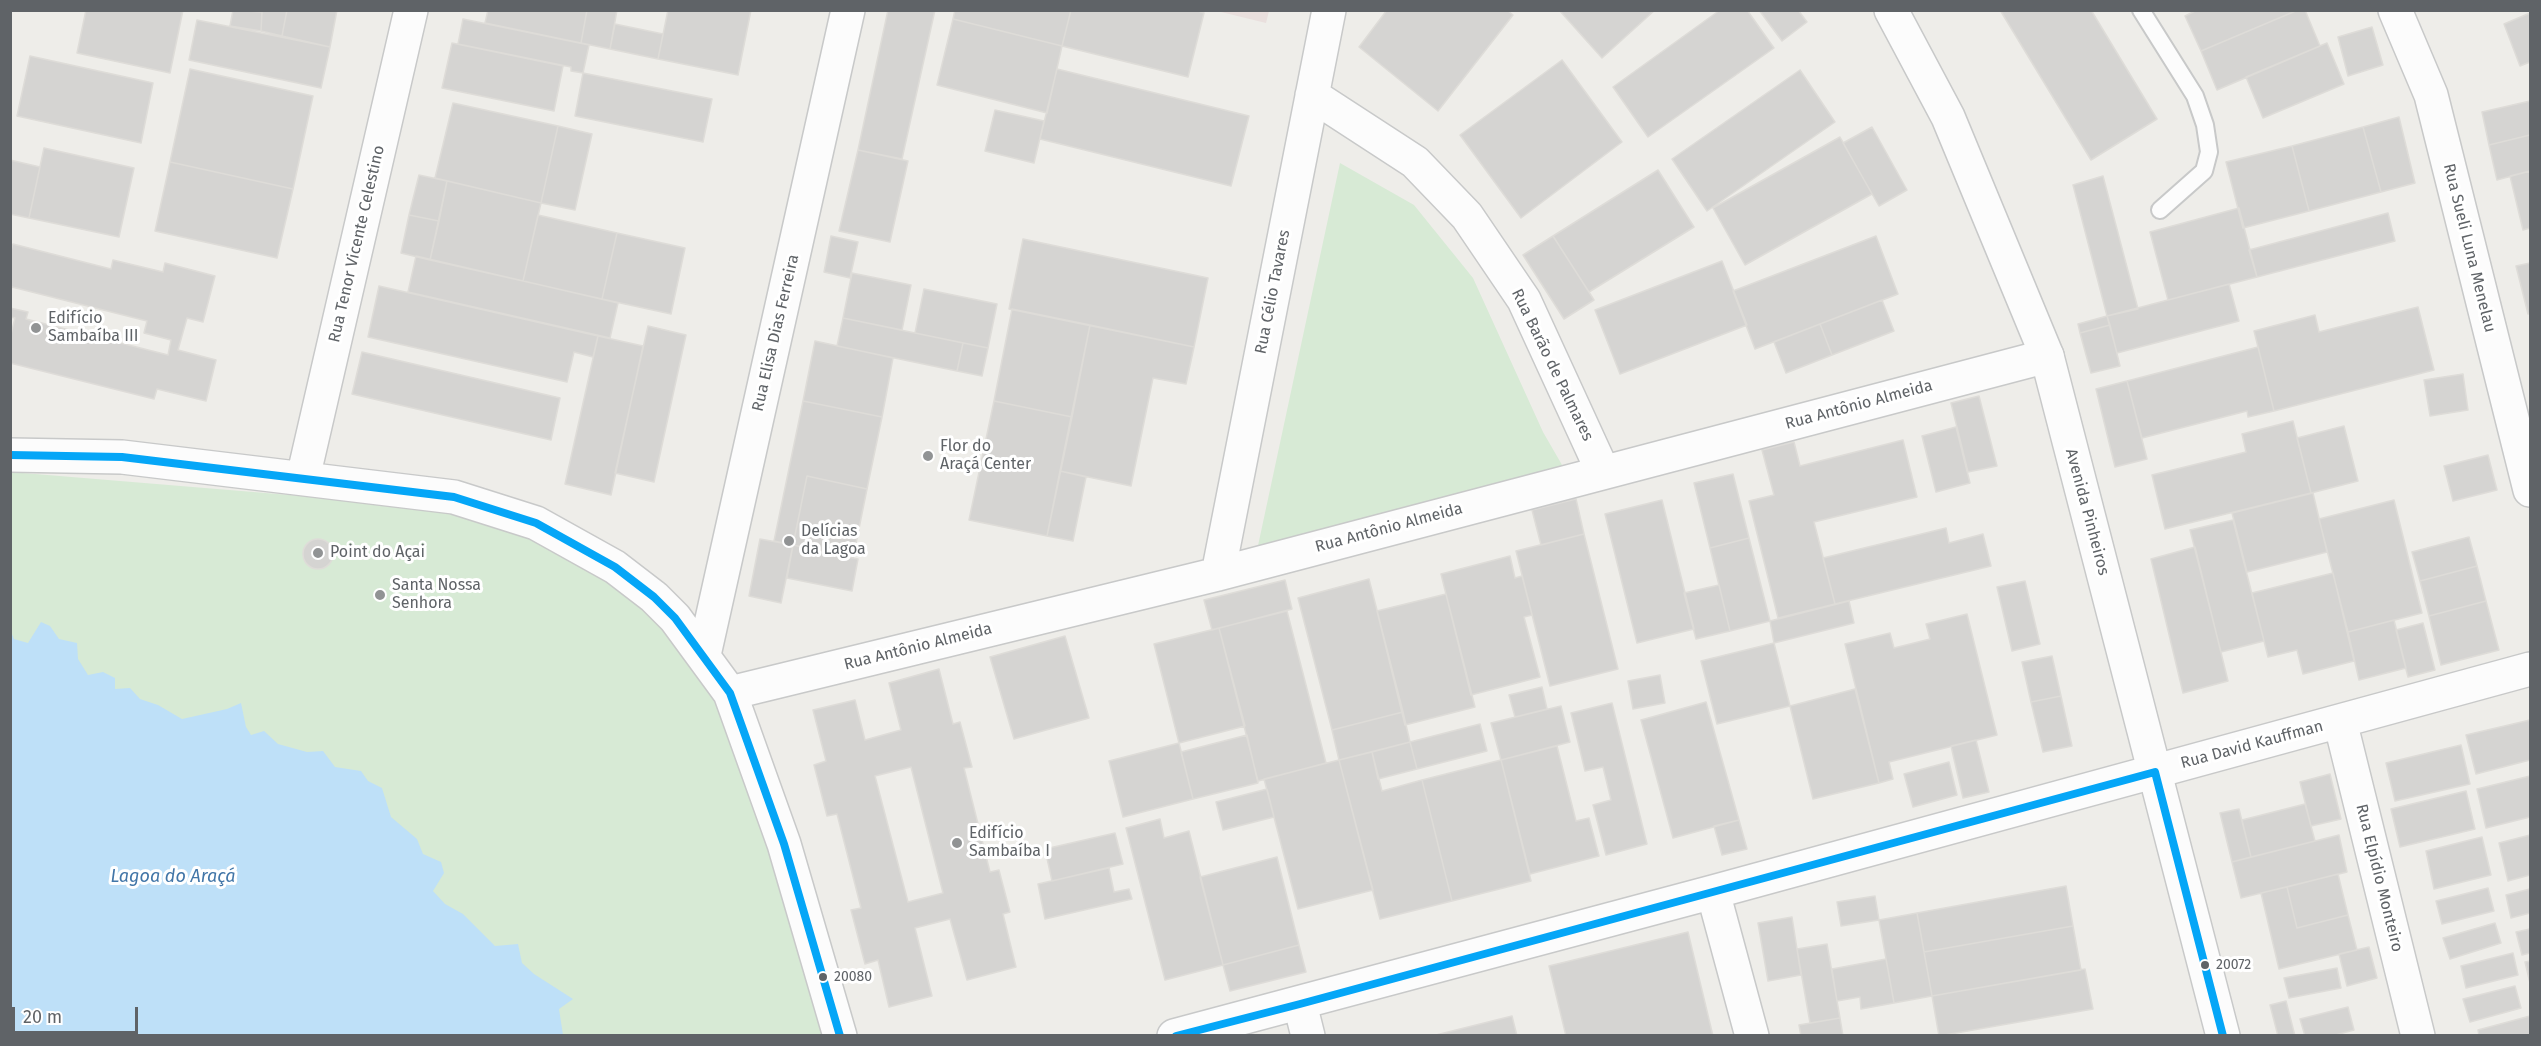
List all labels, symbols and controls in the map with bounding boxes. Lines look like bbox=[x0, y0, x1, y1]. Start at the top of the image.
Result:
street label: Rua Tenor Vicente Celestino bbox=[325, 144, 389, 344]
street label: Rua Sueli Luna Menelau bbox=[2439, 162, 2499, 334]
street label: Rua Célio Tavares bbox=[1252, 228, 1294, 356]
street label: Rua Elisa Dias Ferreira bbox=[749, 253, 803, 413]
street label: Rua Barão de Palmares bbox=[1507, 286, 1597, 444]
place label: Edifício Sambaíba III bbox=[48, 309, 138, 347]
marker: Edifício Sambaíba III bbox=[29, 321, 43, 335]
street label: Rua Antônio Almeida bbox=[1783, 376, 1935, 434]
place label: Flor do Araçá Center bbox=[940, 437, 1031, 475]
street label: Avenida Pinheiros bbox=[2061, 447, 2113, 577]
marker: Flor do Araçá Center bbox=[921, 449, 935, 463]
street label: Rua Antônio Almeida bbox=[1313, 499, 1465, 557]
place label: Delícias da Lagoa bbox=[801, 522, 866, 560]
marker: Delícias da Lagoa bbox=[782, 534, 796, 548]
place label: Point do Açai bbox=[330, 543, 425, 563]
marker: Point do Açai bbox=[311, 546, 325, 560]
place label: Santa Nossa Senhora bbox=[392, 576, 481, 614]
marker: Santa Nossa Senhora bbox=[373, 588, 387, 602]
street label: Rua Antônio Almeida bbox=[842, 619, 994, 675]
street label: Rua David Kauffman bbox=[2179, 717, 2325, 773]
street label: Rua Elpídio Monteiro bbox=[2351, 802, 2407, 954]
place label: Edifício Sambaíba I bbox=[969, 824, 1050, 862]
marker: Edifício Sambaíba I bbox=[950, 836, 964, 850]
water label: Lagoa do Araçá bbox=[110, 866, 236, 888]
place label: 20072 bbox=[2216, 957, 2251, 973]
marker: 20072 bbox=[2199, 959, 2211, 971]
place label: 20080 bbox=[834, 969, 872, 985]
marker: 20080 bbox=[817, 971, 829, 983]
scale bar bbox=[15, 995, 141, 1033]
text: 20 m bbox=[23, 1006, 62, 1028]

